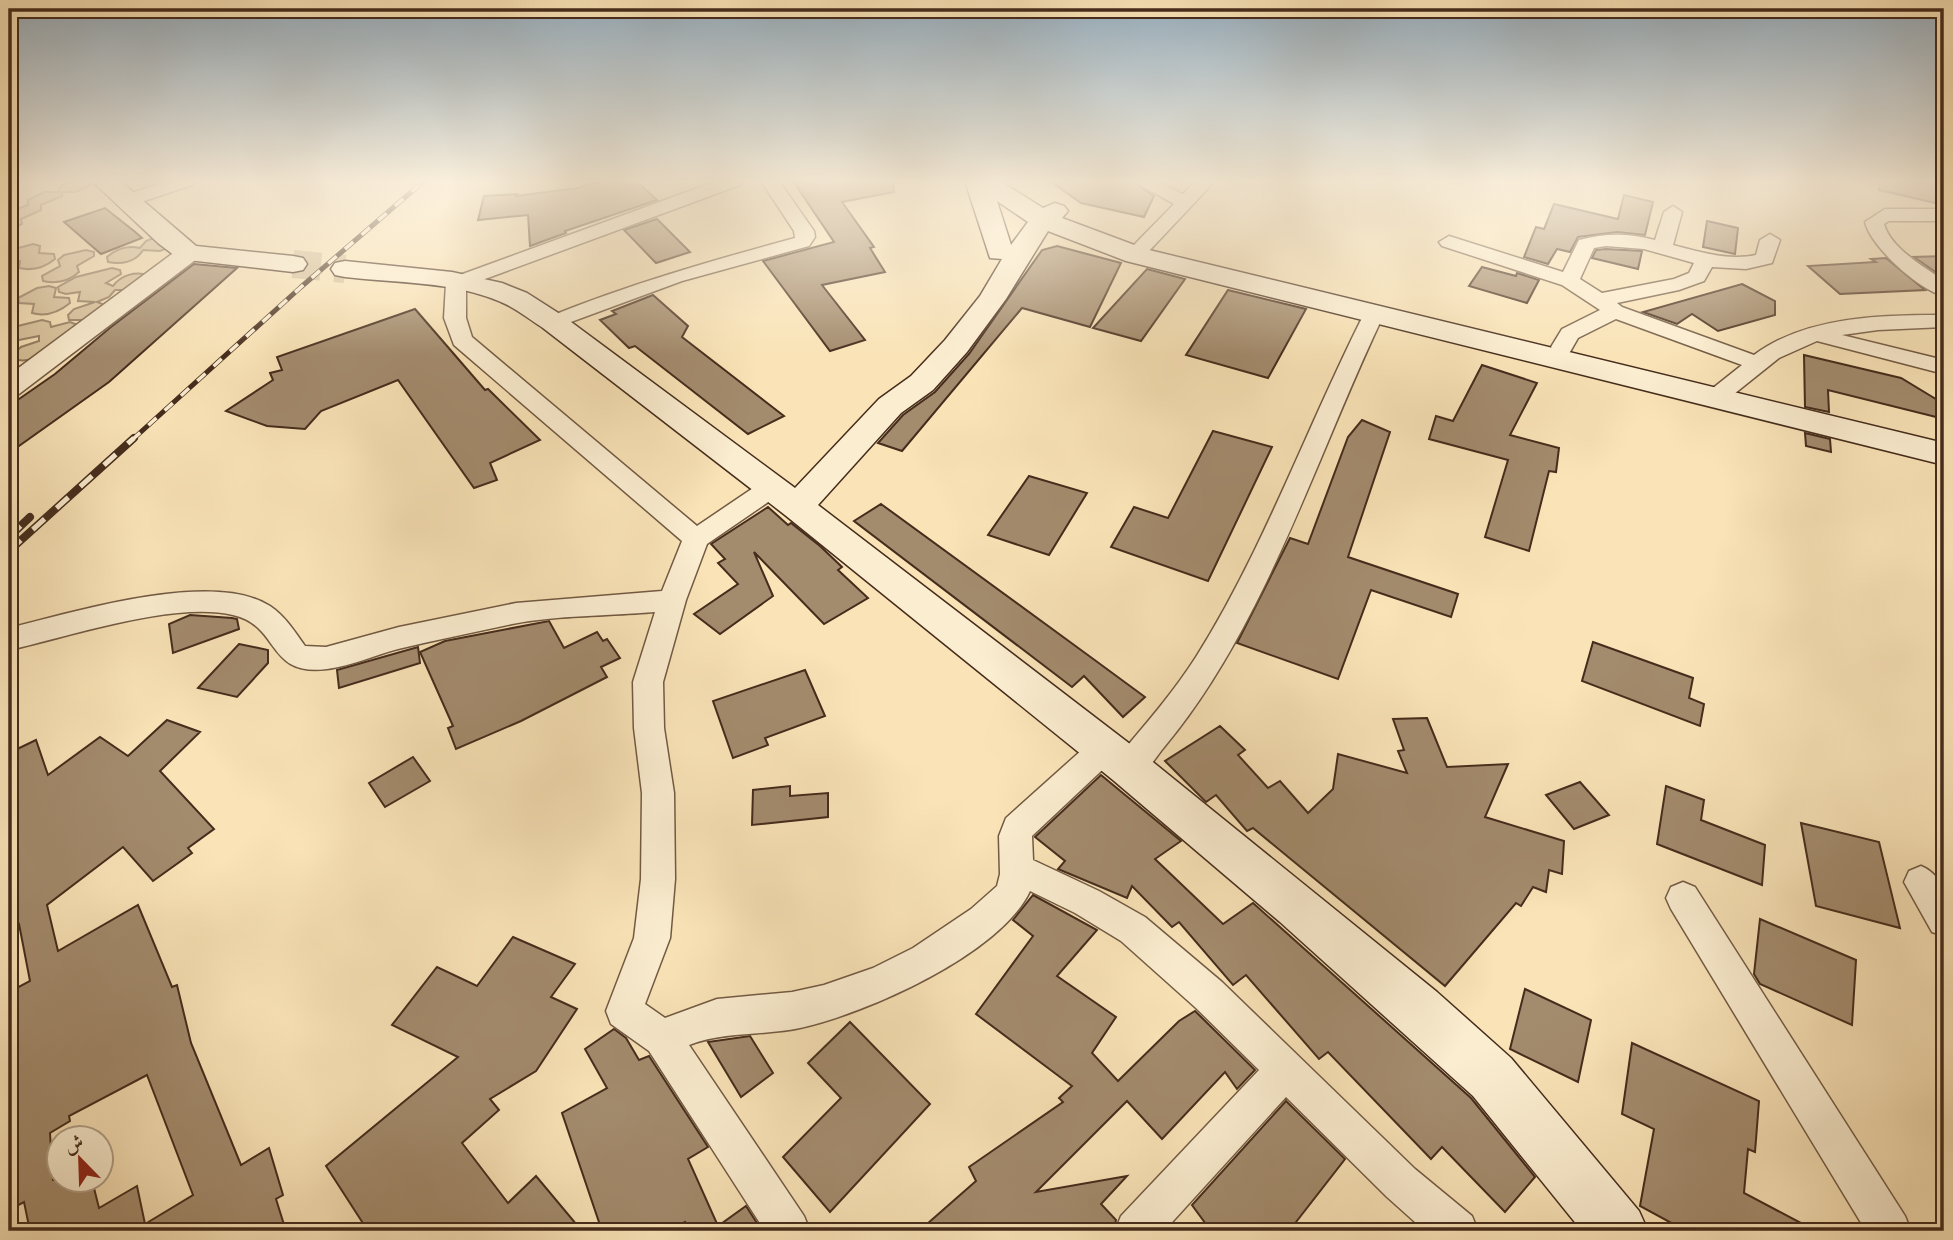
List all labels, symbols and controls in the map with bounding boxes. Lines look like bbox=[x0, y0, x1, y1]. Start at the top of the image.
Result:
north arrow bbox=[46, 1124, 116, 1194]
text: ش bbox=[60, 1130, 87, 1158]

